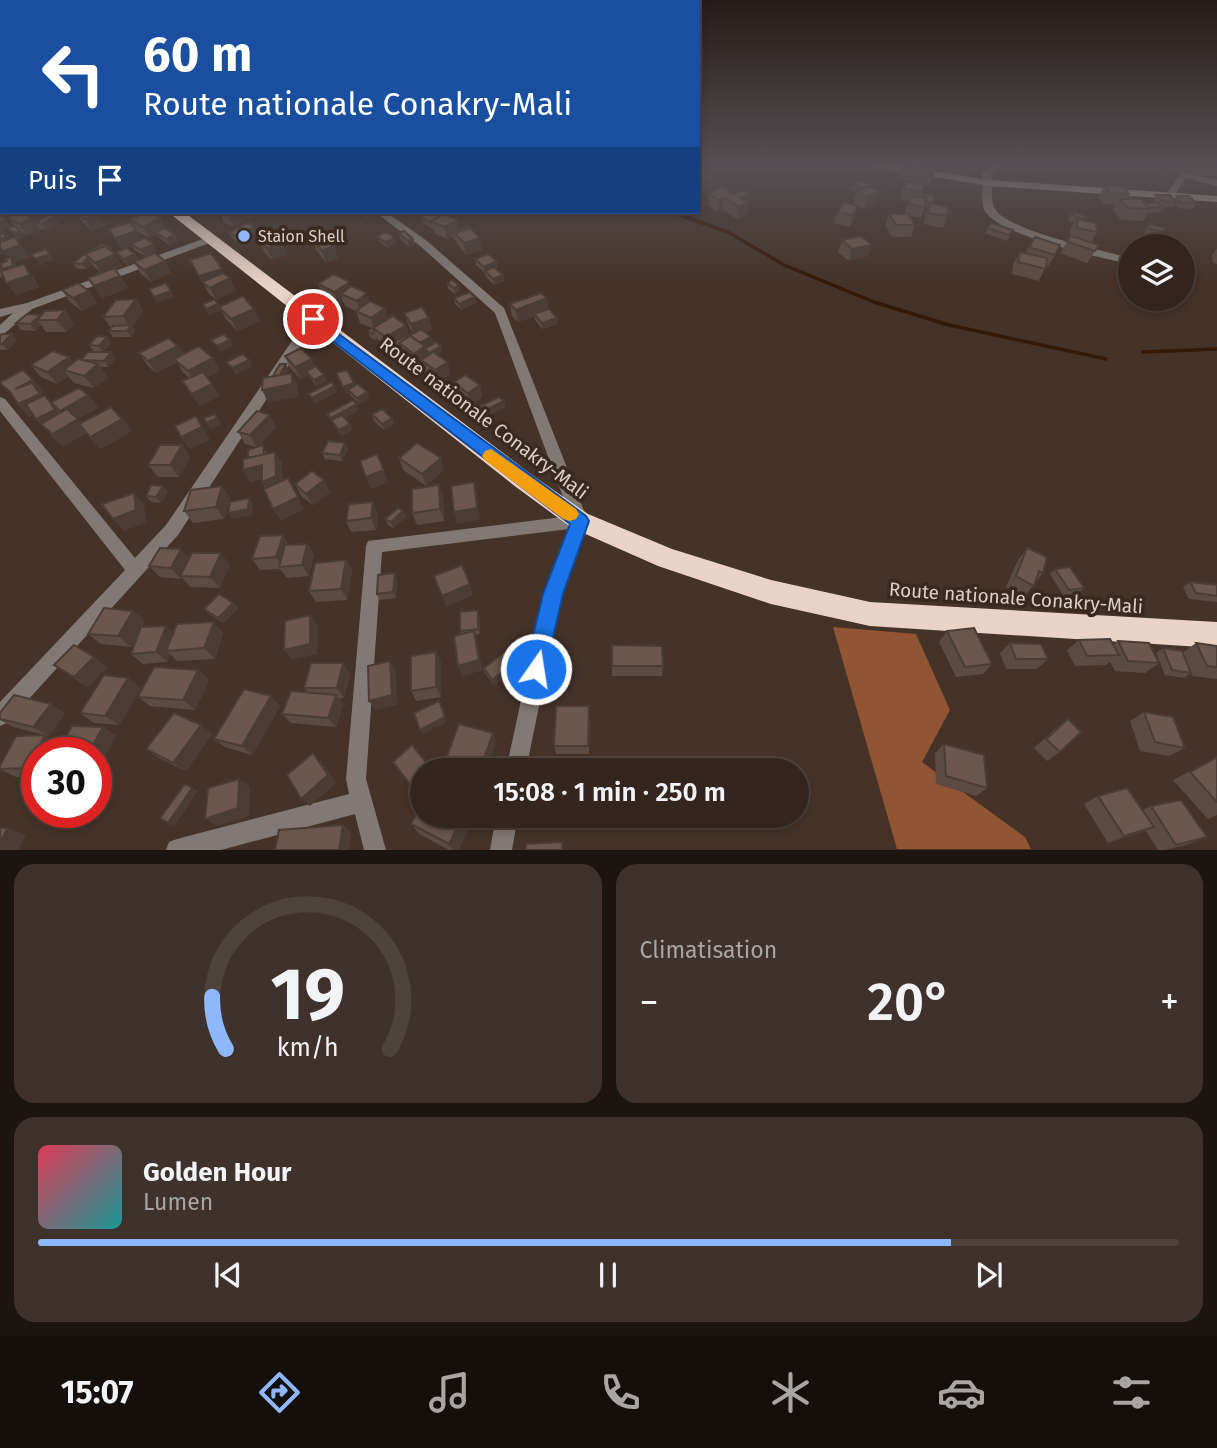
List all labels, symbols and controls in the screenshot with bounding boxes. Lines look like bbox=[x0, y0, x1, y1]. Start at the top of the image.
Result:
text: 60 m bbox=[143, 25, 252, 84]
icon: left bbox=[28, 28, 119, 119]
text: Route nationale Conakry-Mali bbox=[143, 85, 572, 123]
icon: arrive bbox=[91, 161, 129, 199]
text: Puis bbox=[28, 165, 77, 196]
place label: Staion Shell bbox=[258, 227, 345, 246]
marker: Staion Shell bbox=[236, 228, 252, 244]
map controls bbox=[1118, 234, 1195, 311]
button: layers bbox=[1118, 234, 1195, 311]
pin bbox=[283, 289, 343, 349]
icon: arrive bbox=[294, 300, 332, 338]
street label: Route nationale Conakry-Mali bbox=[375, 332, 593, 504]
street label: Route nationale Conakry-Mali bbox=[888, 578, 1144, 618]
position arrow bbox=[499, 632, 573, 706]
speed limit sign: 30 bbox=[21, 737, 112, 828]
text: 15:08 · 1 min · 250 m bbox=[493, 777, 726, 808]
text: Climatisation bbox=[640, 936, 777, 964]
text: 19 bbox=[270, 952, 345, 1039]
text: 20° bbox=[867, 971, 951, 1034]
text: − bbox=[640, 979, 659, 1025]
text: + bbox=[1160, 979, 1179, 1025]
text: km/h bbox=[277, 1033, 339, 1063]
text: Golden Hour bbox=[143, 1157, 291, 1188]
text: Lumen bbox=[143, 1188, 213, 1216]
icon: previous bbox=[209, 1256, 247, 1294]
icon: pause bbox=[589, 1256, 627, 1294]
icon: next bbox=[970, 1256, 1008, 1294]
icon: directions bbox=[255, 1368, 304, 1417]
icon: music bbox=[425, 1368, 474, 1417]
icon: phone bbox=[596, 1368, 645, 1417]
icon: climate bbox=[766, 1368, 815, 1417]
icon: car bbox=[937, 1368, 986, 1417]
icon: filters bbox=[1107, 1368, 1156, 1417]
text: 15:07 bbox=[61, 1373, 133, 1411]

